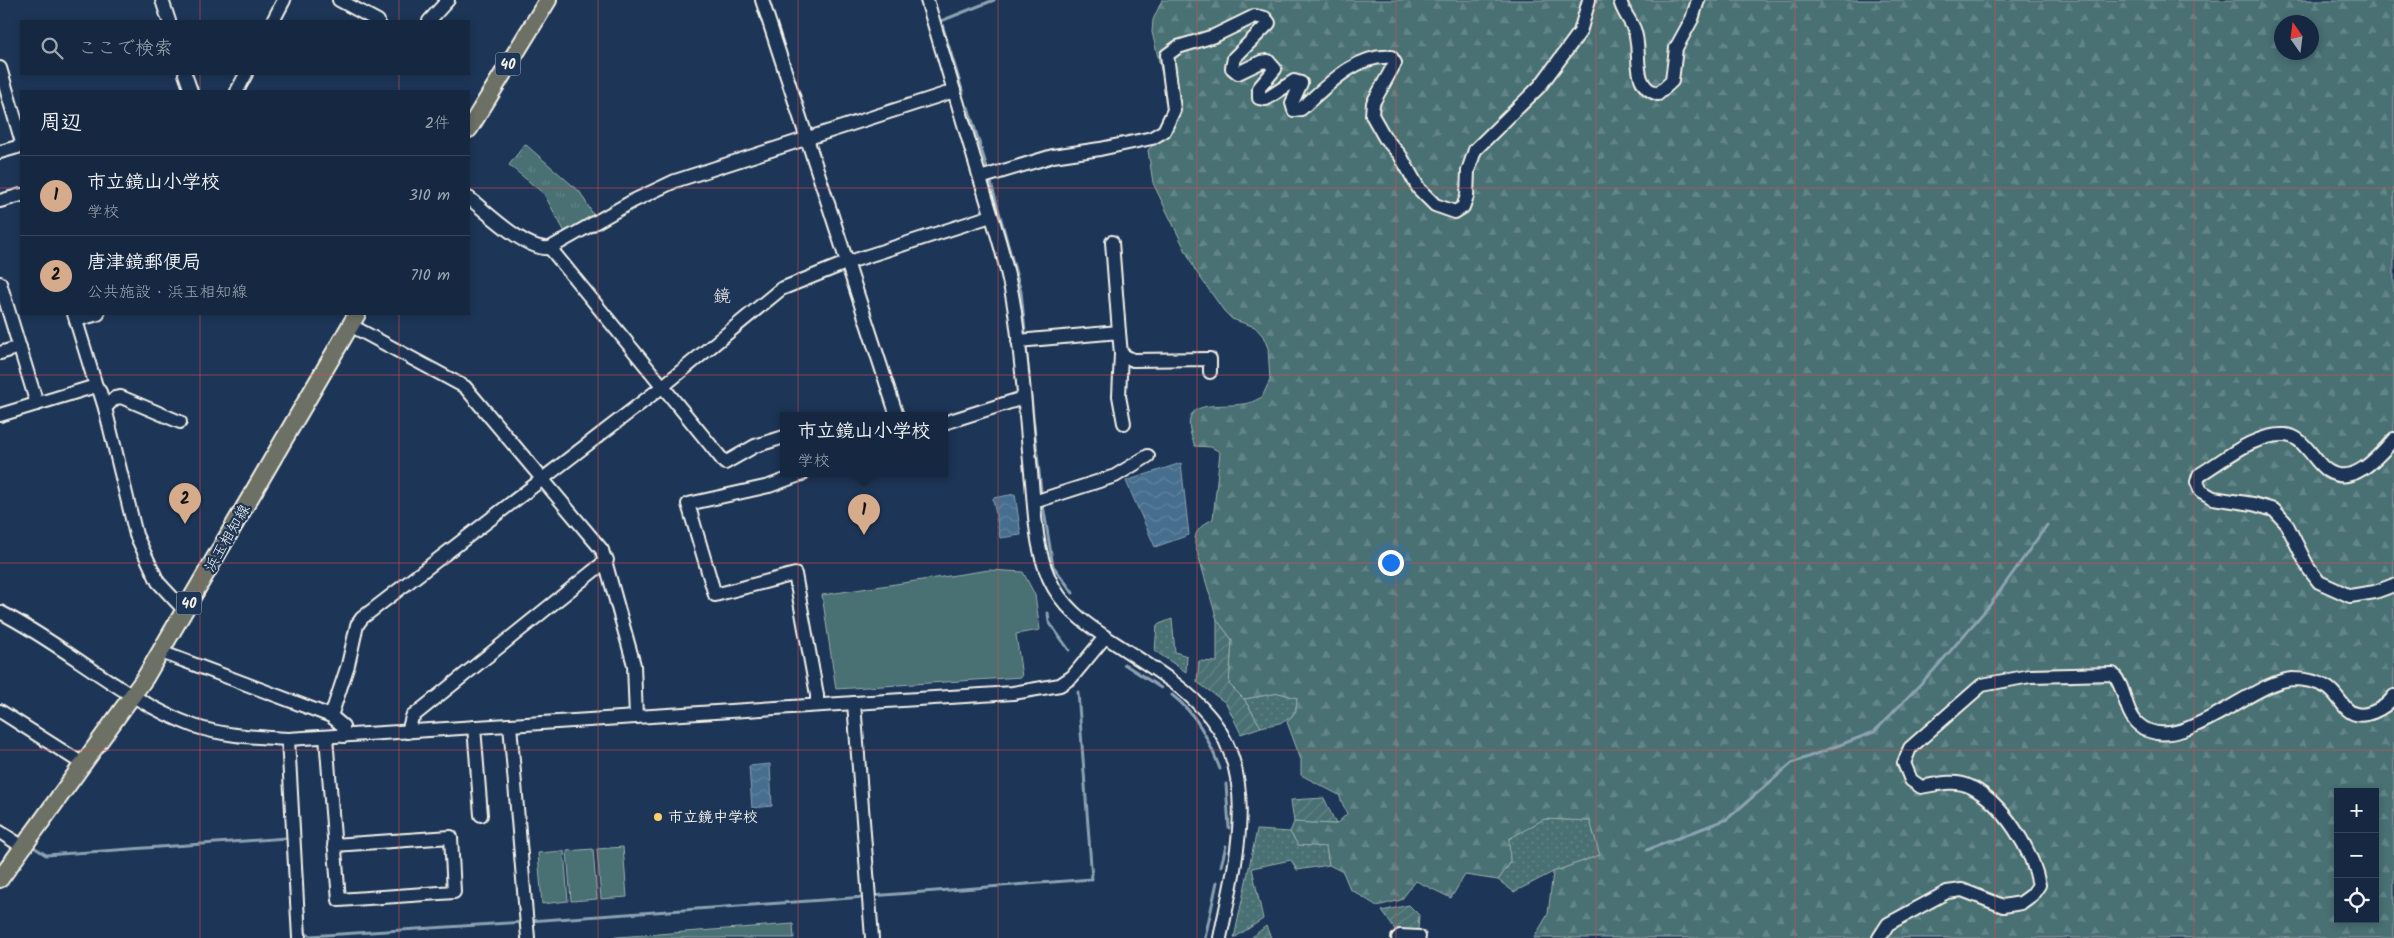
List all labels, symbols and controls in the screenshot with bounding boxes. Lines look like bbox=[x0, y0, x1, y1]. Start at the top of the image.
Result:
north arrow bbox=[2274, 15, 2319, 60]
search box bbox=[20, 20, 470, 75]
icon: search bbox=[38, 34, 66, 62]
text: ここで検索 bbox=[78, 34, 173, 64]
road number: 40 bbox=[496, 52, 520, 76]
text: 周辺 bbox=[40, 107, 82, 140]
text: 2件 bbox=[425, 111, 450, 136]
text: 市立鏡山小学校 bbox=[87, 168, 220, 198]
text: 1 bbox=[54, 183, 58, 208]
text: 310 m bbox=[409, 183, 450, 208]
text: 学校 bbox=[87, 200, 119, 225]
text: 唐津鏡郵便局 bbox=[87, 248, 201, 278]
text: 2 bbox=[51, 263, 61, 288]
text: 710 m bbox=[410, 263, 450, 288]
text: 公共施設 · 浜玉相知線 bbox=[87, 280, 248, 305]
district label: 鏡 bbox=[713, 283, 731, 312]
popup bbox=[780, 412, 948, 477]
text: 市立鏡山小学校 bbox=[797, 417, 931, 447]
text: 学校 bbox=[797, 449, 830, 474]
pin: 2 bbox=[169, 483, 201, 524]
pin: 1 bbox=[848, 494, 880, 535]
street label: 浜玉相知線 bbox=[199, 500, 257, 577]
your location bbox=[1378, 550, 1404, 576]
road number: 40 bbox=[176, 592, 202, 614]
map controls bbox=[2334, 788, 2379, 923]
button: + bbox=[2334, 788, 2379, 833]
place label: 市立鏡中学校 bbox=[668, 806, 758, 830]
marker: 市立鏡中学校 bbox=[652, 811, 664, 823]
button: − bbox=[2334, 833, 2379, 878]
button: locate bbox=[2334, 878, 2379, 923]

